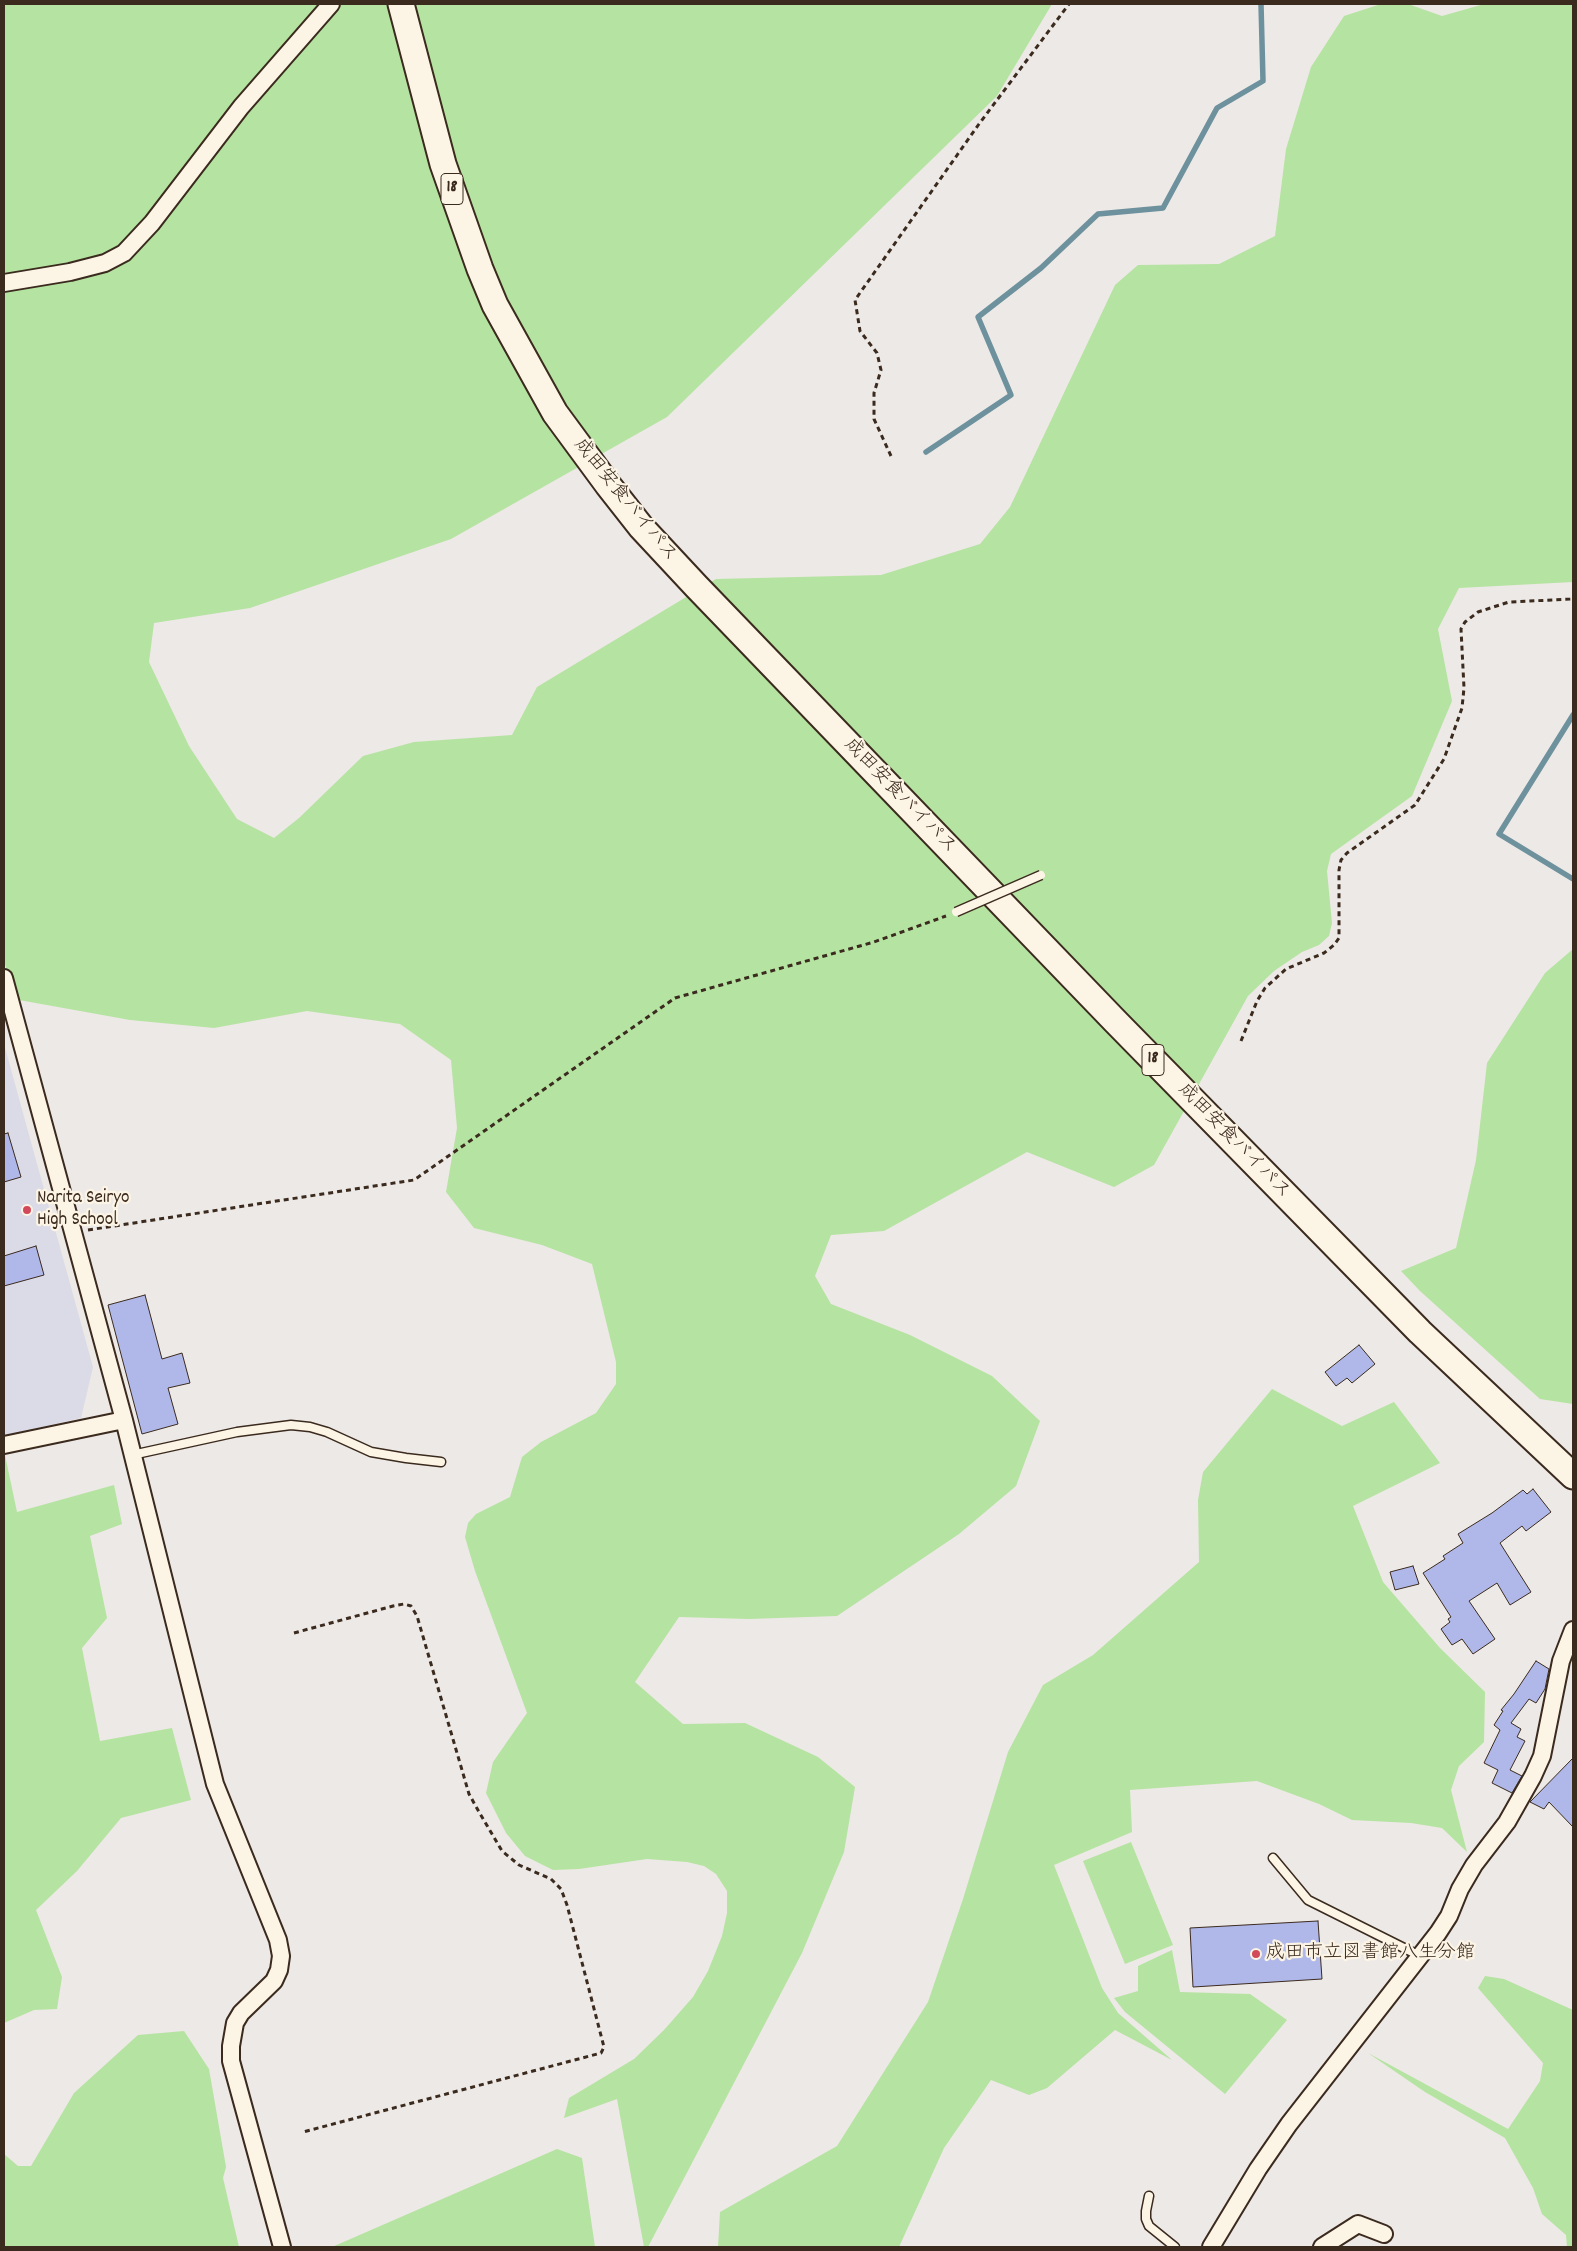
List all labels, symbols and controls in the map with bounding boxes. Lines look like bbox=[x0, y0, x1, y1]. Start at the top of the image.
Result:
road number: 18 bbox=[441, 173, 463, 204]
street label: 成田安食バイパス bbox=[567, 435, 681, 567]
street label: 成田安食バイパス bbox=[838, 734, 960, 860]
road number: 18 bbox=[1142, 1044, 1164, 1076]
street label: 成田安食バイパス bbox=[1172, 1079, 1294, 1205]
place label: Narita Seiryo High School bbox=[37, 1188, 130, 1232]
marker: Narita Seiryo High School bbox=[21, 1204, 33, 1216]
place label: 成田市立図書館八生分館 bbox=[1266, 1943, 1475, 1965]
marker: 成田市立図書館八生分館 bbox=[1250, 1948, 1262, 1960]

